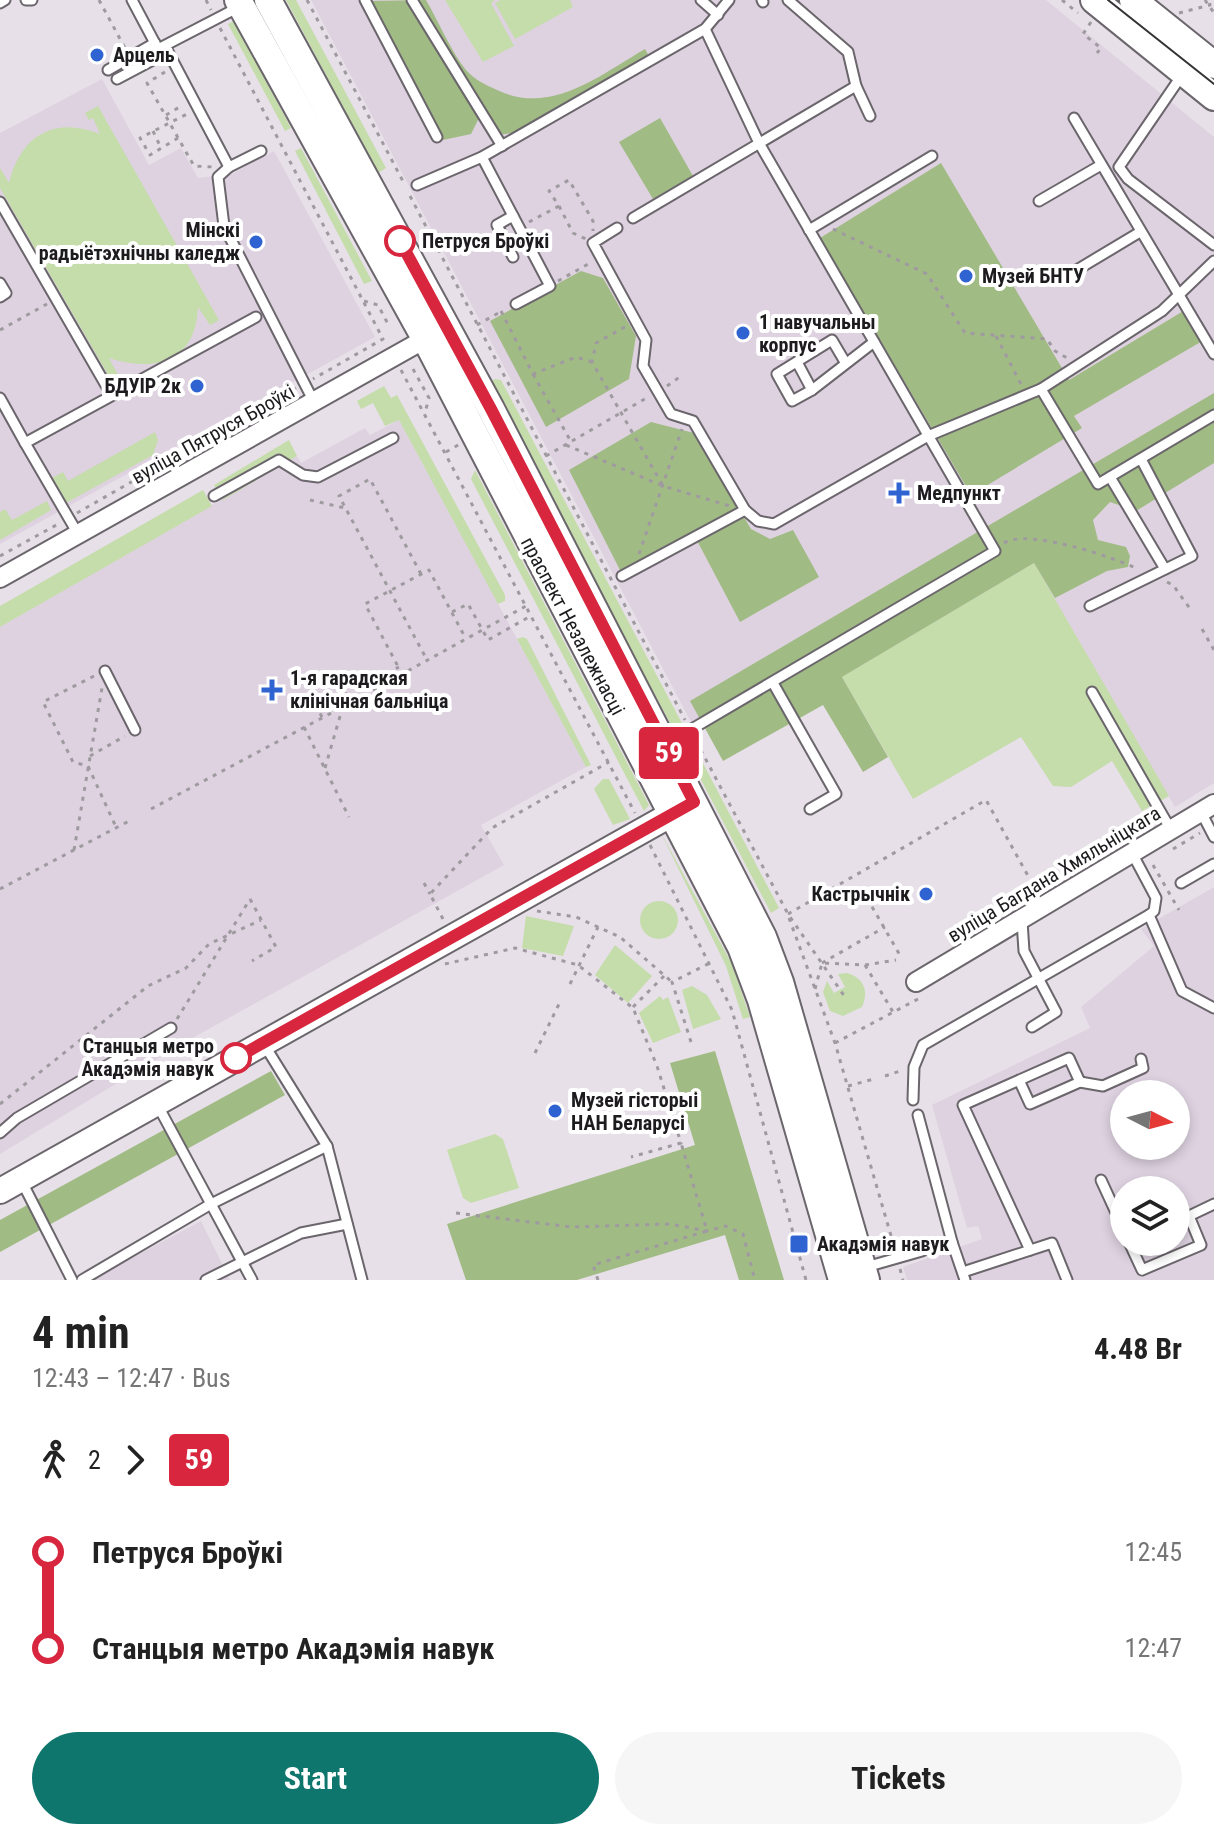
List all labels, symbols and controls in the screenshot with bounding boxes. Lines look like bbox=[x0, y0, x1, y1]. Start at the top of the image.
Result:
place label: Арцель bbox=[113, 43, 175, 67]
marker: Арцель bbox=[88, 46, 106, 64]
place label: Мінскі радыётэхнічны каледж bbox=[39, 218, 240, 265]
marker: Петруся Броўкі bbox=[385, 226, 415, 256]
place label: Петруся Броўкі bbox=[422, 229, 549, 253]
marker: Мінскі радыётэхнічны каледж bbox=[247, 233, 265, 251]
place label: Музей БНТУ bbox=[982, 264, 1084, 288]
marker: Музей БНТУ bbox=[957, 267, 975, 285]
place label: 1 навучальны корпус bbox=[759, 310, 876, 357]
marker: 1 навучальны корпус bbox=[734, 324, 752, 342]
place label: БДУІР 2к bbox=[104, 374, 181, 398]
marker: БДУІР 2к bbox=[188, 377, 206, 395]
street label: вуліца Пятруся Броўкі bbox=[127, 379, 299, 489]
place label: Медпункт bbox=[917, 481, 1001, 505]
marker: Медпункт bbox=[888, 482, 910, 504]
street label: праспект Незалежнасці bbox=[516, 533, 630, 719]
place label: 1-я гарадская клінічная бальніца bbox=[290, 666, 448, 713]
marker: 1-я гарадская клінічная бальніца bbox=[261, 679, 283, 701]
line badge: 59 bbox=[633, 727, 705, 779]
text: 59 bbox=[655, 736, 683, 769]
street label: вуліца Багдана Хмяльніцкага bbox=[943, 801, 1165, 947]
place label: Кастрычнік bbox=[812, 882, 910, 906]
marker: Кастрычнік bbox=[917, 885, 935, 903]
place label: Станцыя метро Акадэмія навук bbox=[82, 1034, 214, 1081]
marker: Станцыя метро Акадэмія навук bbox=[221, 1043, 251, 1073]
north arrow bbox=[1110, 1080, 1190, 1160]
map controls bbox=[1110, 1080, 1190, 1256]
place label: Музей гісторыі НАН Беларусі bbox=[571, 1088, 698, 1135]
marker: Музей гісторыі НАН Беларусі bbox=[546, 1102, 564, 1120]
button: layers bbox=[1110, 1176, 1190, 1256]
place label: Акадэмія навук bbox=[817, 1232, 949, 1256]
marker: Акадэмія навук bbox=[788, 1233, 810, 1255]
text: 4 min bbox=[32, 1307, 130, 1359]
text: 4.48 Br bbox=[1094, 1331, 1182, 1366]
text: 12:43 – 12:47 · Bus bbox=[32, 1363, 231, 1393]
icon: walk bbox=[32, 1438, 76, 1482]
icon: forward bbox=[113, 1438, 157, 1482]
text: 59 bbox=[185, 1443, 213, 1476]
text: 2 bbox=[88, 1445, 101, 1475]
text: Петруся Броўкі bbox=[92, 1535, 283, 1570]
text: 12:45 bbox=[1125, 1537, 1182, 1567]
text: Станцыя метро Акадэмія навук bbox=[92, 1631, 494, 1666]
text: 12:47 bbox=[1125, 1633, 1182, 1663]
button: Start bbox=[32, 1732, 599, 1824]
button: Tickets bbox=[615, 1732, 1182, 1824]

